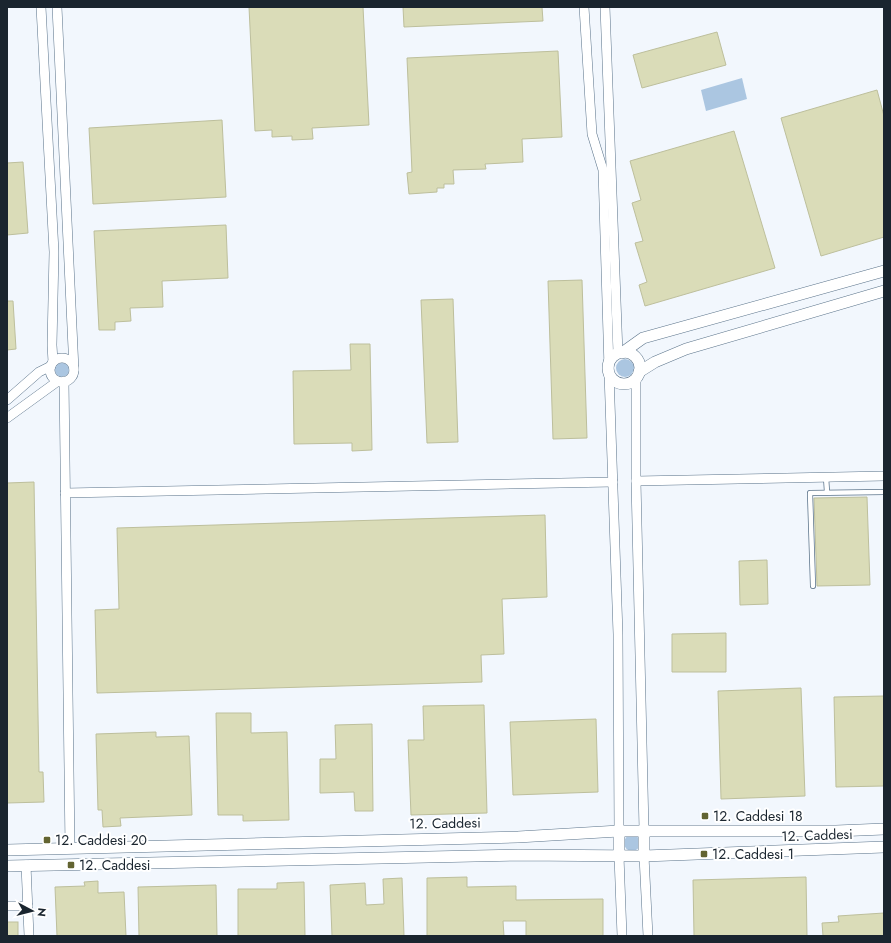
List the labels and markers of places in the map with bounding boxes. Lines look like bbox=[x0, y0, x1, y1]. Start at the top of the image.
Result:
place label: 12. Caddesi 18 bbox=[713, 806, 803, 826]
marker: 12. Caddesi 18 bbox=[700, 811, 710, 821]
place label: 12. Caddesi 20 bbox=[55, 830, 147, 850]
marker: 12. Caddesi 20 bbox=[42, 835, 52, 845]
place label: 12. Caddesi 1 bbox=[712, 844, 794, 864]
marker: 12. Caddesi 1 bbox=[699, 849, 709, 859]
place label: 12. Caddesi bbox=[79, 855, 150, 875]
marker: 12. Caddesi bbox=[66, 860, 76, 870]

